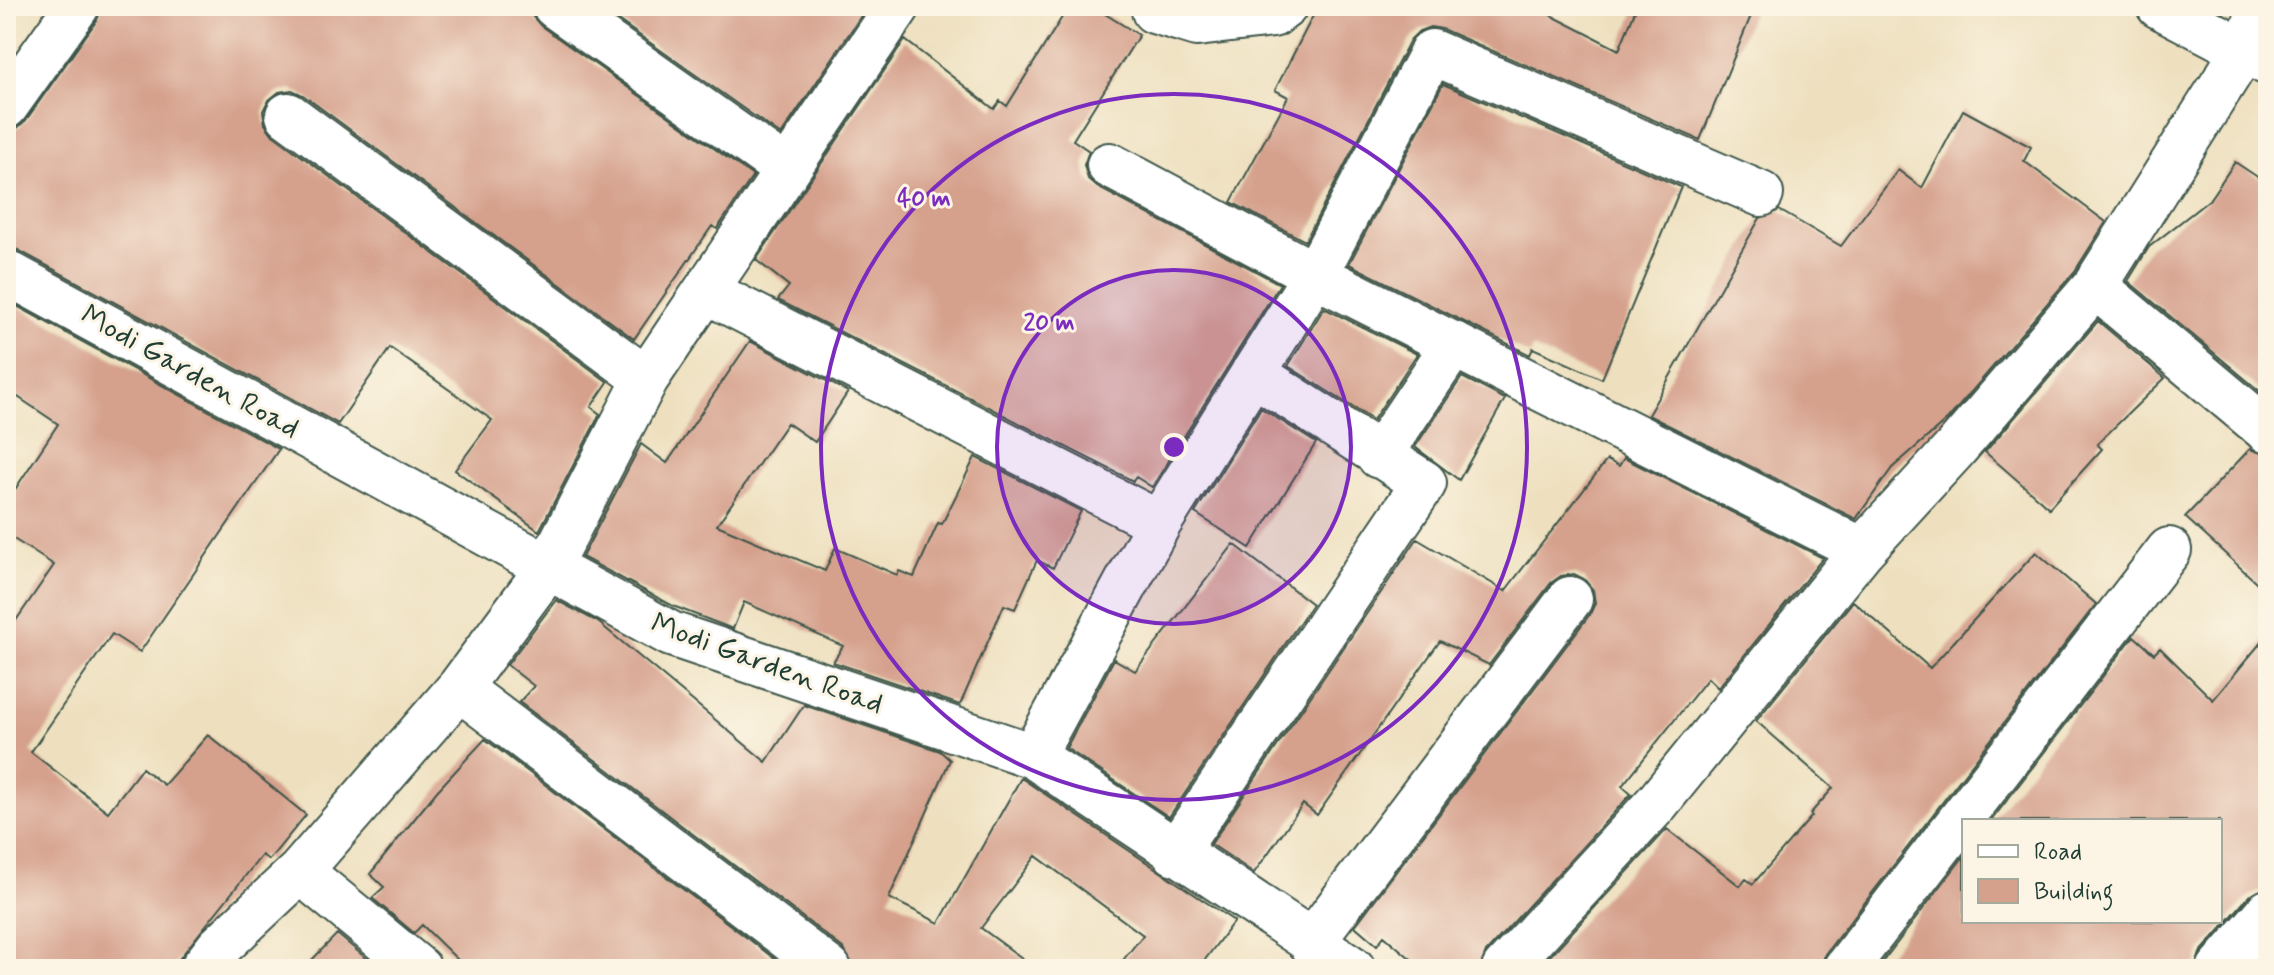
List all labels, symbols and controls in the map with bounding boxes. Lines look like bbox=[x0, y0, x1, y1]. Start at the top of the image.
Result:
text: 40 m bbox=[897, 184, 951, 215]
street label: Modi Garden Road bbox=[74, 296, 306, 448]
text: 20 m bbox=[1023, 308, 1075, 339]
centre of rings bbox=[1160, 433, 1188, 461]
street label: Modi Garden Road bbox=[646, 604, 888, 724]
legend bbox=[1962, 819, 2222, 923]
text: Road bbox=[2034, 837, 2082, 868]
text: Building bbox=[2034, 877, 2114, 911]

